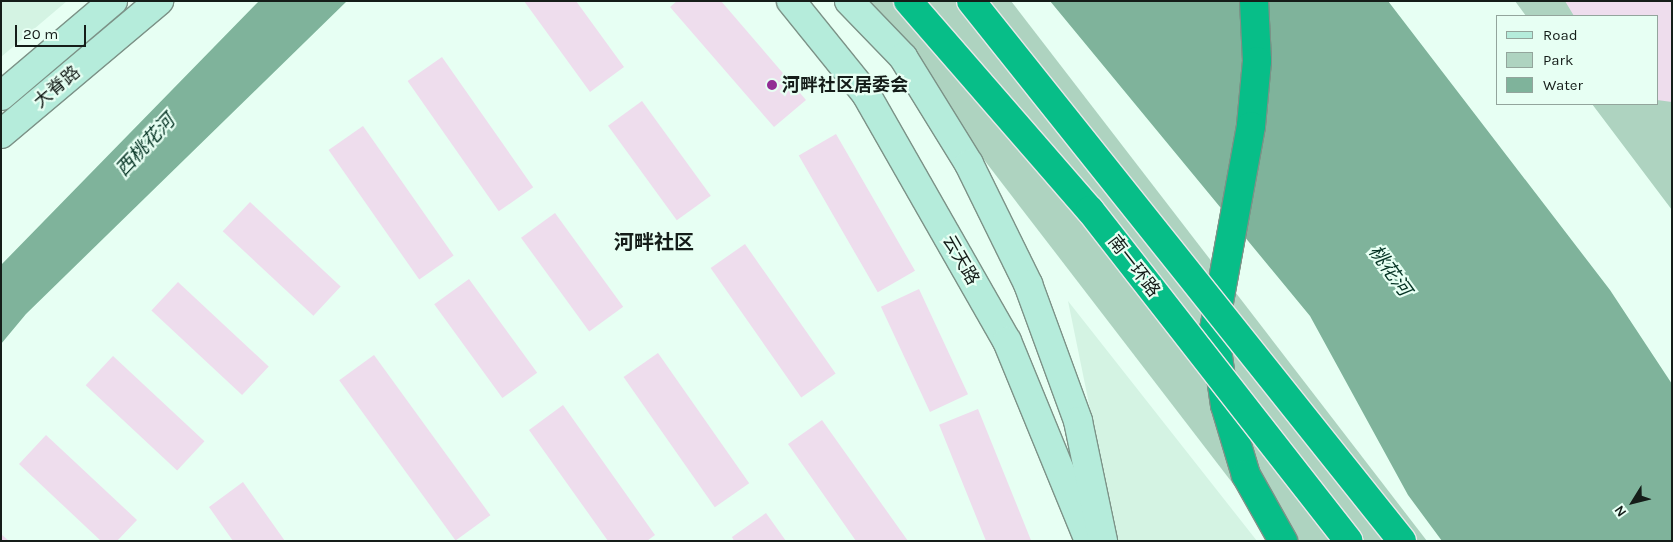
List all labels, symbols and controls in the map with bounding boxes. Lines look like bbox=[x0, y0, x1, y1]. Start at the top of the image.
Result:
scale bar bbox=[18, 15, 89, 47]
legend bbox=[1496, 15, 1658, 105]
text: 20 m bbox=[23, 25, 58, 43]
text: Road bbox=[1543, 26, 1578, 44]
text: Park bbox=[1543, 51, 1573, 69]
street label: 大脊路 bbox=[29, 61, 85, 113]
place label: 河畔社区居委会 bbox=[782, 74, 908, 96]
text: Water bbox=[1543, 76, 1583, 94]
marker: 河畔社区居委会 bbox=[766, 79, 778, 91]
water label: 西桃花河 bbox=[112, 110, 180, 182]
district label: 河畔社区 bbox=[614, 230, 694, 254]
street label: 云天路 bbox=[938, 231, 984, 289]
street label: 南一环路 bbox=[1103, 231, 1165, 301]
water label: 桃花河 bbox=[1363, 241, 1415, 301]
north arrow bbox=[1608, 477, 1658, 527]
text: N bbox=[1611, 502, 1630, 520]

